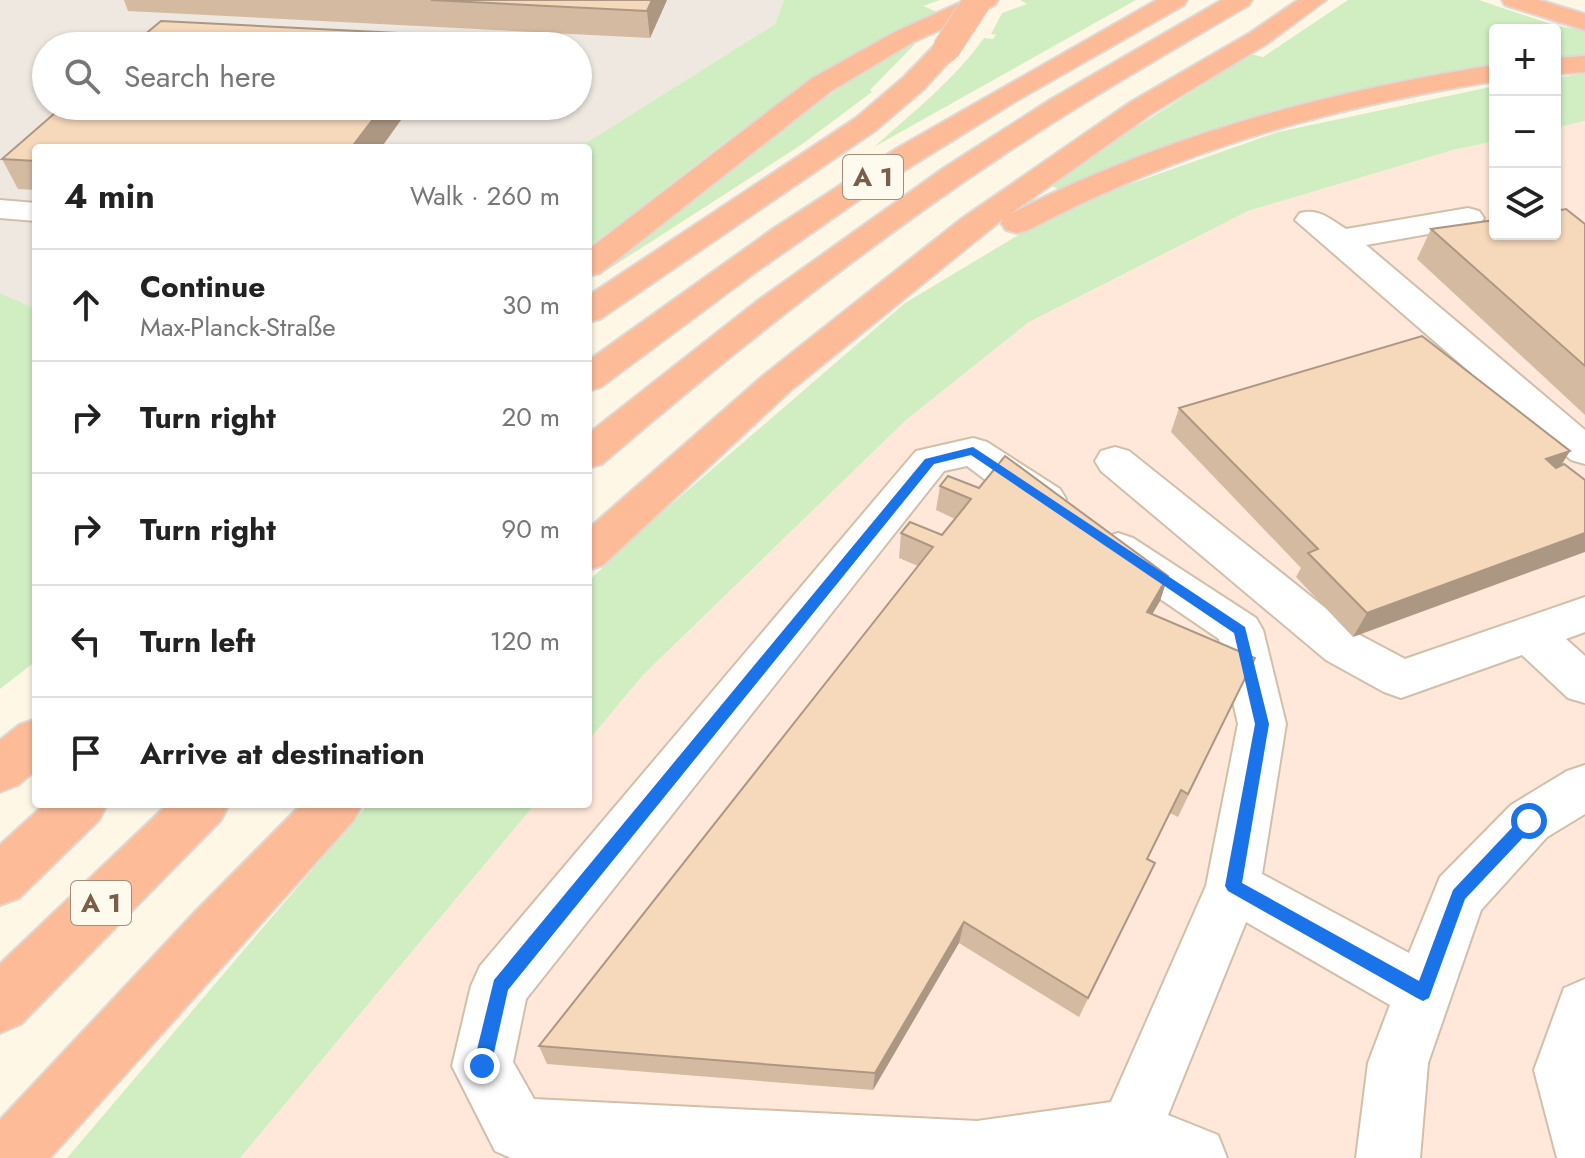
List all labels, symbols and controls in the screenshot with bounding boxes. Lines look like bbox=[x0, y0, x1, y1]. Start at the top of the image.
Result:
map controls bbox=[1489, 24, 1561, 240]
button: + bbox=[1489, 24, 1561, 96]
search box bbox=[32, 32, 592, 120]
icon: search bbox=[60, 54, 104, 98]
text: Search here bbox=[124, 55, 276, 98]
button: − bbox=[1489, 96, 1561, 168]
road number: A 1 bbox=[843, 155, 903, 199]
button: layers bbox=[1489, 168, 1561, 240]
text: 4 min bbox=[64, 172, 155, 221]
text: Walk · 260 m bbox=[410, 177, 560, 215]
text: Continue bbox=[140, 265, 266, 308]
icon: ahead bbox=[64, 283, 108, 327]
text: 30 m bbox=[502, 286, 560, 324]
text: Max-Planck-Straße bbox=[140, 308, 336, 346]
icon: right bbox=[64, 395, 108, 439]
text: Turn right bbox=[140, 396, 276, 439]
text: 20 m bbox=[502, 398, 560, 436]
icon: right bbox=[64, 507, 108, 551]
text: Turn right bbox=[140, 508, 276, 551]
text: 90 m bbox=[501, 510, 560, 548]
icon: left bbox=[64, 619, 108, 663]
text: Turn left bbox=[140, 620, 255, 663]
text: 120 m bbox=[490, 622, 560, 660]
icon: arrive bbox=[64, 731, 108, 775]
text: Arrive at destination bbox=[140, 732, 425, 775]
route start bbox=[1511, 803, 1547, 839]
road number: A 1 bbox=[71, 881, 131, 925]
route end bbox=[464, 1048, 500, 1084]

